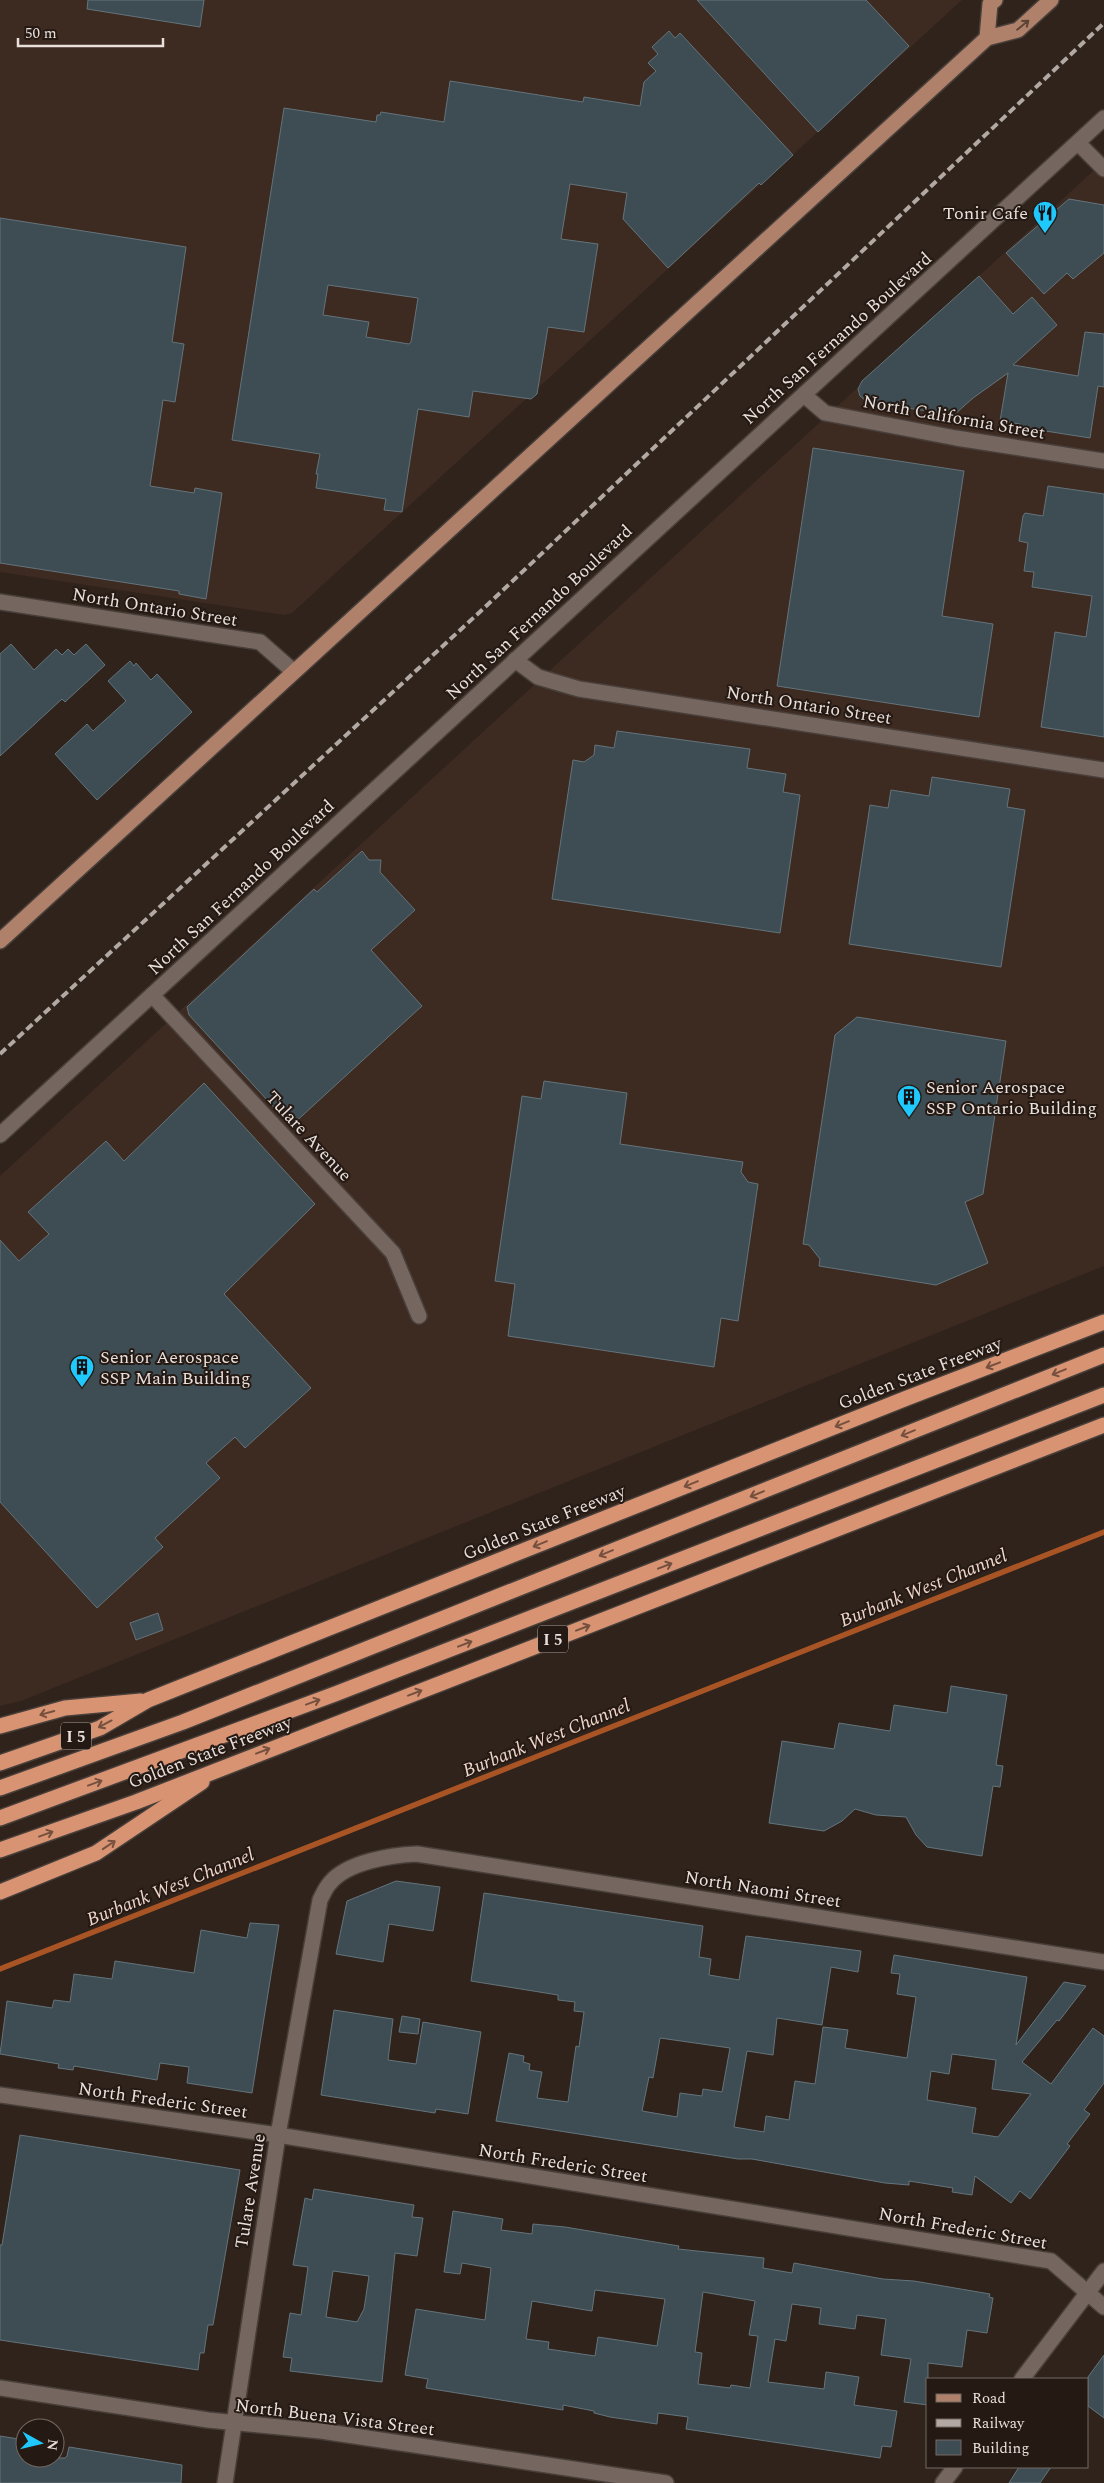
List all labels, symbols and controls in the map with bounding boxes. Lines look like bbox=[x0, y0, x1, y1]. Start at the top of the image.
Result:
scale bar bbox=[18, 15, 162, 47]
one-way arrow bbox=[1016, 20, 1029, 31]
text: 50 m bbox=[25, 22, 57, 45]
place label: Tonir Cafe bbox=[943, 200, 1028, 227]
restaurant icon: Tonir Cafe bbox=[1032, 200, 1058, 234]
street label: North San Fernando Boulevard bbox=[736, 246, 938, 431]
street label: North California Street bbox=[861, 388, 1047, 447]
street label: North San Fernando Boulevard bbox=[440, 518, 639, 707]
street label: North Ontario Street bbox=[70, 581, 240, 634]
street label: North Ontario Street bbox=[724, 679, 894, 732]
street label: North San Fernando Boulevard bbox=[142, 793, 341, 982]
place label: Senior Aerospace SSP Ontario Building bbox=[926, 1074, 1097, 1122]
building icon: Senior Aerospace SSP Ontario Building bbox=[896, 1084, 922, 1118]
street label: Tulare Avenue bbox=[259, 1085, 358, 1188]
street label: Golden State Freeway bbox=[835, 1329, 1007, 1417]
place label: Senior Aerospace SSP Main Building bbox=[100, 1344, 251, 1392]
building icon: Senior Aerospace SSP Main Building bbox=[69, 1354, 95, 1388]
one-way arrow bbox=[986, 1361, 1002, 1370]
one-way arrow bbox=[1052, 1368, 1067, 1378]
one-way arrow bbox=[835, 1419, 850, 1429]
one-way arrow bbox=[901, 1429, 916, 1438]
street label: Golden State Freeway bbox=[459, 1477, 631, 1567]
one-way arrow bbox=[684, 1480, 699, 1489]
one-way arrow bbox=[750, 1490, 765, 1499]
one-way arrow bbox=[533, 1540, 548, 1549]
water label: Burbank West Channel bbox=[835, 1541, 1012, 1635]
one-way arrow bbox=[599, 1549, 614, 1559]
one-way arrow bbox=[657, 1561, 672, 1570]
one-way arrow bbox=[575, 1623, 590, 1632]
road number: I 5 bbox=[538, 1626, 568, 1652]
one-way arrow bbox=[456, 1639, 472, 1648]
one-way arrow bbox=[407, 1688, 422, 1697]
water label: Burbank West Channel bbox=[458, 1691, 635, 1785]
one-way arrow bbox=[305, 1697, 320, 1706]
street label: Golden State Freeway bbox=[125, 1708, 297, 1796]
one-way arrow bbox=[40, 1709, 56, 1718]
one-way arrow bbox=[99, 1720, 113, 1730]
road number: I 5 bbox=[61, 1722, 91, 1750]
one-way arrow bbox=[255, 1746, 270, 1756]
one-way arrow bbox=[87, 1778, 102, 1787]
one-way arrow bbox=[38, 1829, 53, 1838]
one-way arrow bbox=[101, 1839, 115, 1849]
water label: Burbank West Channel bbox=[82, 1840, 259, 1934]
street label: North Naomi Street bbox=[683, 1864, 843, 1915]
street label: North Frederic Street bbox=[76, 2075, 249, 2126]
street label: Tulare Avenue bbox=[228, 2132, 273, 2250]
street label: North Frederic Street bbox=[476, 2137, 649, 2190]
street label: North Frederic Street bbox=[876, 2200, 1049, 2257]
legend bbox=[926, 2378, 1089, 2468]
text: Road bbox=[972, 2387, 1006, 2410]
street label: North Buena Vista Street bbox=[234, 2392, 436, 2443]
text: Railway bbox=[972, 2412, 1025, 2435]
north arrow bbox=[15, 2418, 65, 2468]
text: Building bbox=[972, 2437, 1029, 2460]
text: N bbox=[41, 2438, 64, 2452]

